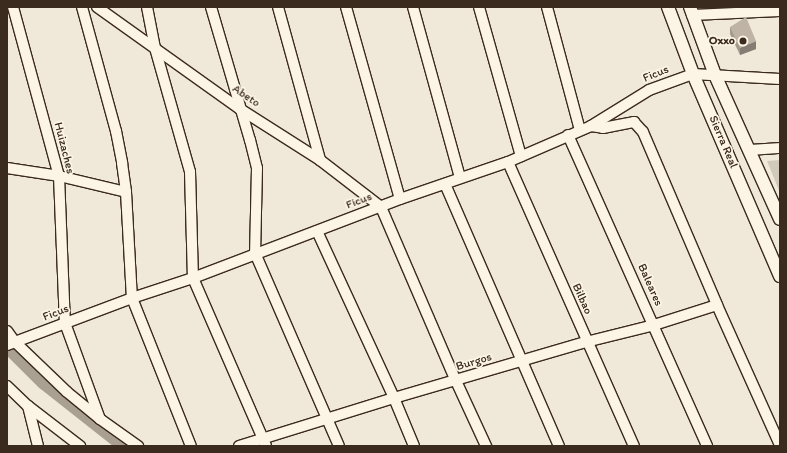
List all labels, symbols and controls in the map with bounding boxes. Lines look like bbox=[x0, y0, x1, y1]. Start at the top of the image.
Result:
place label: Oxxo bbox=[709, 34, 735, 48]
marker: Oxxo bbox=[738, 36, 748, 46]
street label: Ficus bbox=[641, 62, 671, 86]
street label: Abeto bbox=[229, 82, 263, 110]
street label: Sierra Real bbox=[705, 113, 741, 171]
street label: Huizaches bbox=[51, 121, 77, 175]
street label: Ficus bbox=[344, 189, 374, 213]
street label: Baleares bbox=[634, 262, 666, 308]
street label: Bilbao bbox=[569, 281, 595, 317]
street label: Ficus bbox=[41, 301, 71, 325]
street label: Burgos bbox=[454, 350, 494, 374]

